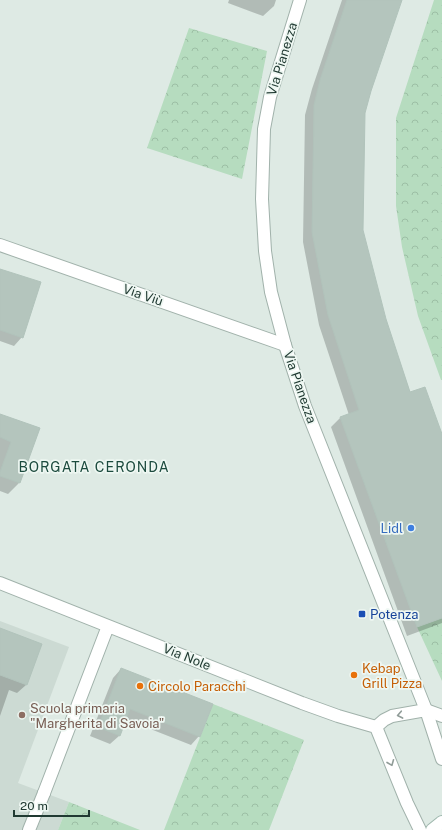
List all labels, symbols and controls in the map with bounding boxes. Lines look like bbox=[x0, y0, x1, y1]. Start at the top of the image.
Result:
street label: Via Pianezza bbox=[264, 21, 300, 97]
street label: Via Viù bbox=[121, 281, 165, 309]
street label: Via Pianezza bbox=[281, 349, 319, 425]
district label: BORGATA CERONDA bbox=[18, 459, 170, 475]
place label: Lidl bbox=[380, 521, 403, 536]
marker: Lidl bbox=[406, 523, 416, 533]
place label: Potenza bbox=[370, 607, 418, 622]
marker: Potenza bbox=[357, 609, 367, 619]
street label: Via Nole bbox=[161, 641, 213, 673]
place label: Kebap Grill Pizza bbox=[362, 661, 422, 691]
marker: Kebap Grill Pizza bbox=[349, 670, 359, 680]
place label: Circolo Paracchi bbox=[148, 679, 246, 694]
marker: Circolo Paracchi bbox=[135, 681, 145, 691]
place label: Scuola primaria "Margherita di Savoia" bbox=[30, 701, 164, 731]
marker: Scuola primaria "Margherita di Savoia" bbox=[17, 710, 27, 720]
one-way arrow bbox=[396, 710, 403, 719]
one-way arrow bbox=[386, 760, 394, 767]
scale bar bbox=[14, 792, 89, 818]
text: 20 m bbox=[20, 799, 48, 813]

